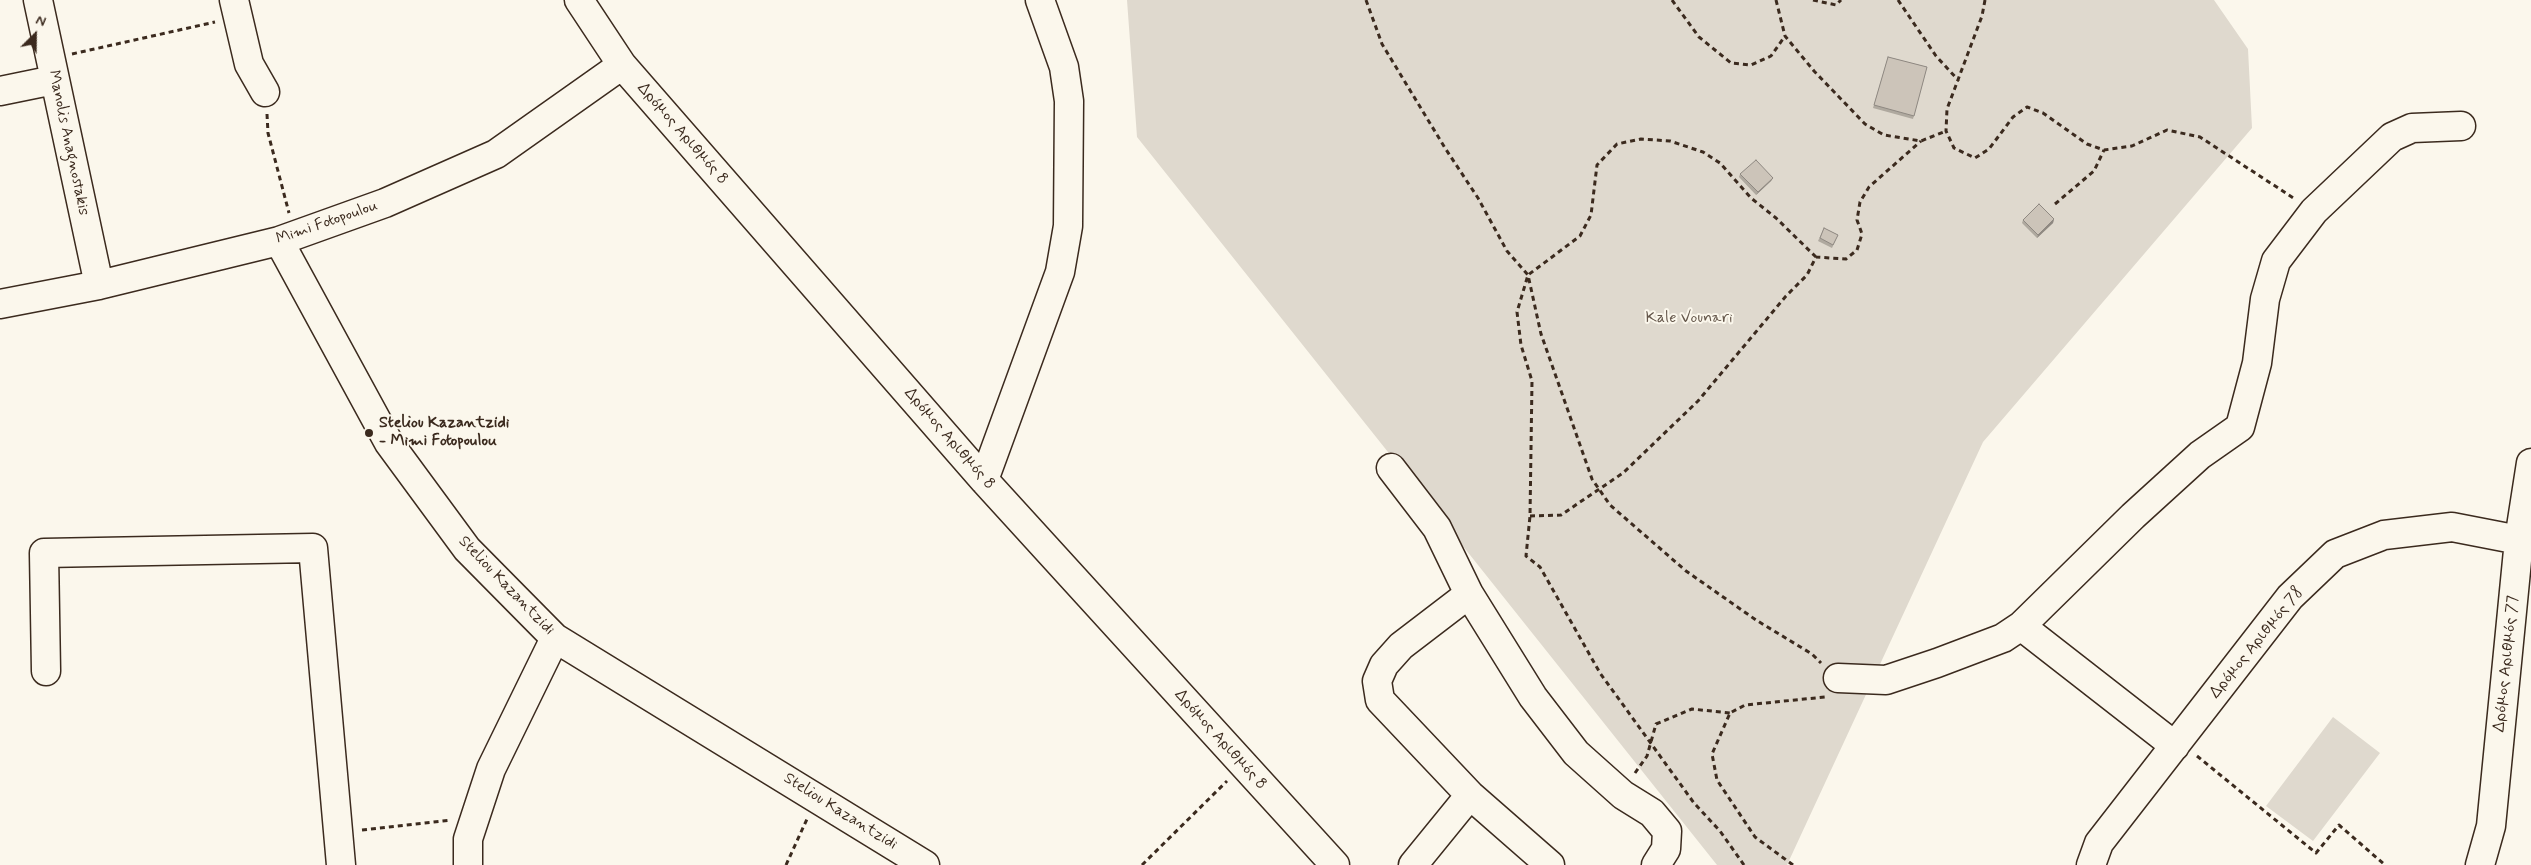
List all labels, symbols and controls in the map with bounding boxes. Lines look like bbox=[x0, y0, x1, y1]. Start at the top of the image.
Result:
north arrow bbox=[10, 10, 60, 60]
text: N bbox=[33, 11, 49, 31]
street label: Manolis Anagnostakis bbox=[43, 69, 93, 217]
street label: Δρόμος Αριθμός 8 bbox=[633, 79, 731, 189]
street label: Mimi Fotopoulou bbox=[274, 197, 380, 249]
park label: Kale Vounari bbox=[1645, 309, 1733, 329]
street label: Δρόμος Αριθμός 8 bbox=[900, 384, 998, 494]
place label: Steliou Kazantzidi - Mimi Fotopoulou bbox=[379, 414, 509, 452]
marker: Steliou Kazantzidi - Mimi Fotopoulou bbox=[363, 427, 375, 439]
street label: Steliou Kazantzidi bbox=[454, 532, 558, 640]
street label: Δρόμος Αριθμός 78 bbox=[2206, 583, 2308, 703]
street label: Δρόμος Αριθμός 77 bbox=[2490, 595, 2524, 733]
street label: Δρόμος Αριθμός 8 bbox=[1170, 686, 1270, 794]
street label: Steliou Kazantzidi bbox=[780, 769, 900, 855]

